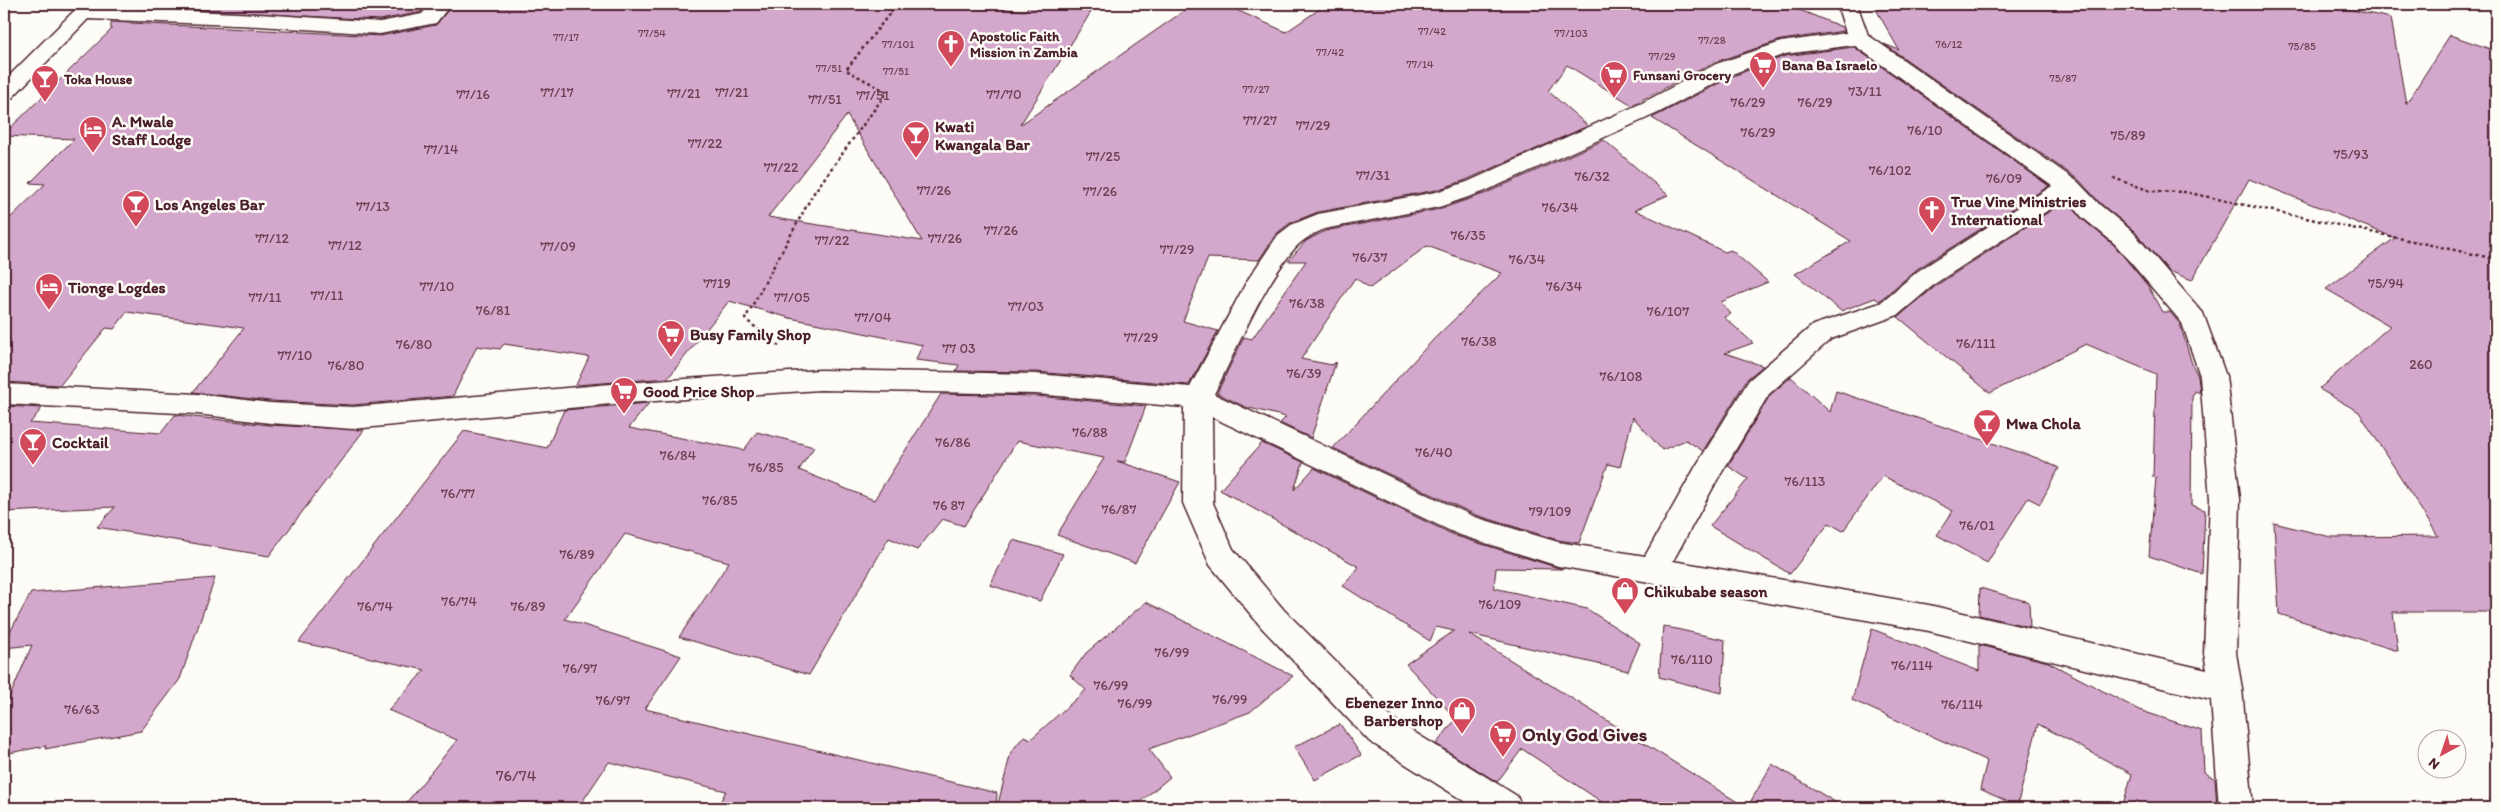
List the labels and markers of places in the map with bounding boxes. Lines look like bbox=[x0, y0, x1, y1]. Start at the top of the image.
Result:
place label: Apostolic Faith Mission in Zambia bbox=[969, 28, 1078, 61]
church icon: Apostolic Faith Mission in Zambia bbox=[936, 29, 966, 68]
supermarket icon: Bana Ba Israelo bbox=[1748, 50, 1778, 89]
place label: Bana Ba Israelo bbox=[1782, 57, 1877, 74]
supermarket icon: Funsani Grocery bbox=[1599, 60, 1629, 99]
bar icon: Toka House bbox=[30, 64, 60, 103]
place label: Funsani Grocery bbox=[1633, 67, 1731, 84]
place label: Toka House bbox=[63, 71, 133, 88]
place label: A. Mwale Staff Lodge bbox=[111, 112, 192, 150]
hotel icon: A. Mwale Staff Lodge bbox=[78, 115, 108, 154]
place label: Kwati Kwangala Bar bbox=[935, 117, 1031, 155]
bar icon: Kwati Kwangala Bar bbox=[901, 120, 931, 159]
bar icon: Los Angeles Bar bbox=[121, 189, 151, 228]
place label: True Vine Ministries International bbox=[1950, 192, 2086, 229]
place label: Los Angeles Bar bbox=[155, 195, 265, 215]
church icon: True Vine Ministries International bbox=[1917, 195, 1947, 234]
hotel icon: Tionge Logdes bbox=[34, 272, 64, 311]
place label: Tionge Logdes bbox=[67, 278, 166, 298]
supermarket icon: Busy Family Shop bbox=[656, 319, 686, 358]
place label: Busy Family Shop bbox=[690, 325, 811, 345]
supermarket icon: Good Price Shop bbox=[609, 376, 639, 415]
place label: Good Price Shop bbox=[643, 382, 754, 402]
bar icon: Mwa Chola bbox=[1972, 408, 2002, 447]
place label: Mwa Chola bbox=[2006, 414, 2081, 433]
bar icon: Cocktail bbox=[18, 427, 48, 466]
place label: Cocktail bbox=[52, 433, 109, 452]
shop icon: Chikubabe season bbox=[1610, 576, 1640, 615]
place label: Chikubabe season bbox=[1644, 582, 1769, 601]
place label: Ebenezer Inno Barbershop bbox=[1345, 693, 1444, 731]
shop icon: Ebenezer Inno Barbershop bbox=[1447, 696, 1477, 735]
supermarket icon: Only God Gives bbox=[1488, 719, 1518, 758]
place label: Only God Gives bbox=[1522, 723, 1648, 746]

